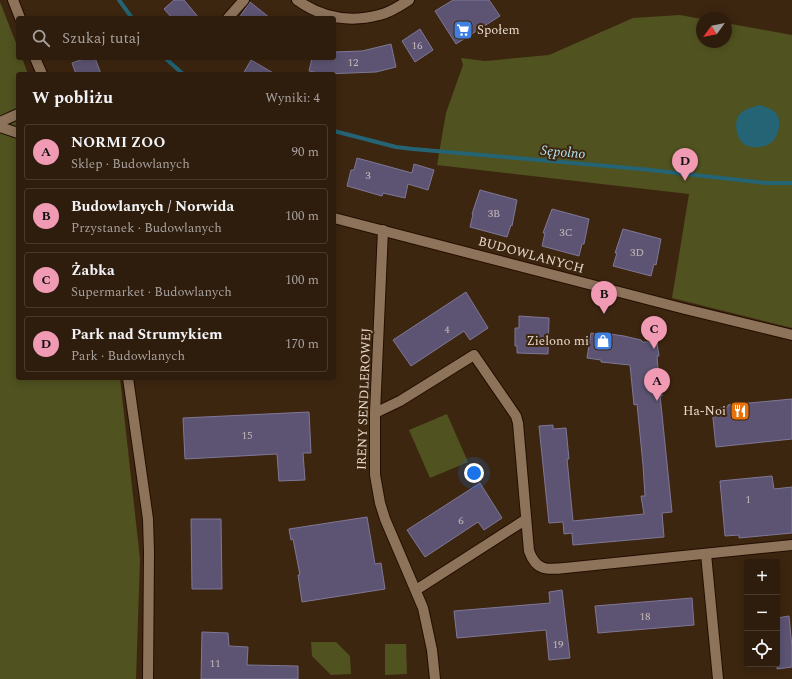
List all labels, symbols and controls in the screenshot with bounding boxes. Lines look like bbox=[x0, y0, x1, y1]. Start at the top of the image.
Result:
north arrow bbox=[696, 12, 732, 48]
search box bbox=[16, 16, 336, 60]
supermarket icon: Społem bbox=[452, 19, 474, 41]
place label: Społem bbox=[477, 20, 520, 40]
icon: search bbox=[30, 27, 52, 49]
text: Szukaj tutaj bbox=[62, 27, 141, 50]
house number: 16 bbox=[412, 37, 423, 54]
house number: 12 bbox=[348, 54, 359, 71]
text: W pobliżu bbox=[32, 85, 113, 111]
text: Wyniki: 4 bbox=[265, 88, 320, 108]
text: NORMI ZOO bbox=[71, 131, 165, 154]
water label: Sępolno bbox=[540, 140, 586, 164]
text: A bbox=[41, 142, 51, 162]
text: 90 m bbox=[292, 142, 319, 162]
pin: D bbox=[672, 148, 698, 181]
text: Sklep · Budowlanych bbox=[71, 154, 190, 174]
house number: 3 bbox=[365, 167, 371, 184]
text: Budowlanych / Norwida bbox=[71, 195, 234, 218]
house number: 3B bbox=[488, 205, 500, 222]
text: B bbox=[41, 206, 51, 226]
text: 100 m bbox=[285, 206, 319, 226]
text: Przystanek · Budowlanych bbox=[71, 218, 222, 238]
house number: 3C bbox=[559, 224, 573, 241]
street label: BUDOWLANYCH bbox=[476, 231, 586, 279]
house number: 3D bbox=[630, 244, 644, 261]
text: Żabka bbox=[71, 259, 115, 282]
text: C bbox=[41, 270, 51, 290]
text: 100 m bbox=[285, 270, 319, 290]
pin: B bbox=[591, 281, 617, 314]
text: Supermarket · Budowlanych bbox=[71, 282, 232, 302]
pin: C bbox=[641, 316, 667, 349]
house number: 4 bbox=[444, 321, 450, 338]
text: Park nad Strumykiem bbox=[71, 323, 223, 346]
street label: IRENY SENDLEROWEJ bbox=[352, 327, 376, 471]
shop icon: Zielono mi bbox=[592, 330, 614, 352]
place label: Zielono mi bbox=[526, 331, 589, 351]
text: D bbox=[41, 334, 51, 354]
text: 170 m bbox=[285, 334, 319, 354]
text: Park · Budowlanych bbox=[71, 346, 185, 366]
pin: A bbox=[644, 368, 670, 401]
restaurant icon: Ha-Noi bbox=[729, 400, 751, 422]
place label: Ha-Noi bbox=[683, 401, 726, 421]
house number: 15 bbox=[242, 427, 253, 444]
your location bbox=[464, 463, 484, 483]
house number: 1 bbox=[745, 491, 751, 508]
house number: 6 bbox=[458, 512, 464, 529]
map controls bbox=[744, 559, 780, 667]
button: + bbox=[744, 559, 780, 595]
button: − bbox=[744, 595, 780, 631]
house number: 18 bbox=[640, 608, 651, 625]
button: locate bbox=[744, 631, 780, 667]
house number: 19 bbox=[553, 636, 564, 653]
house number: 11 bbox=[210, 655, 221, 672]

